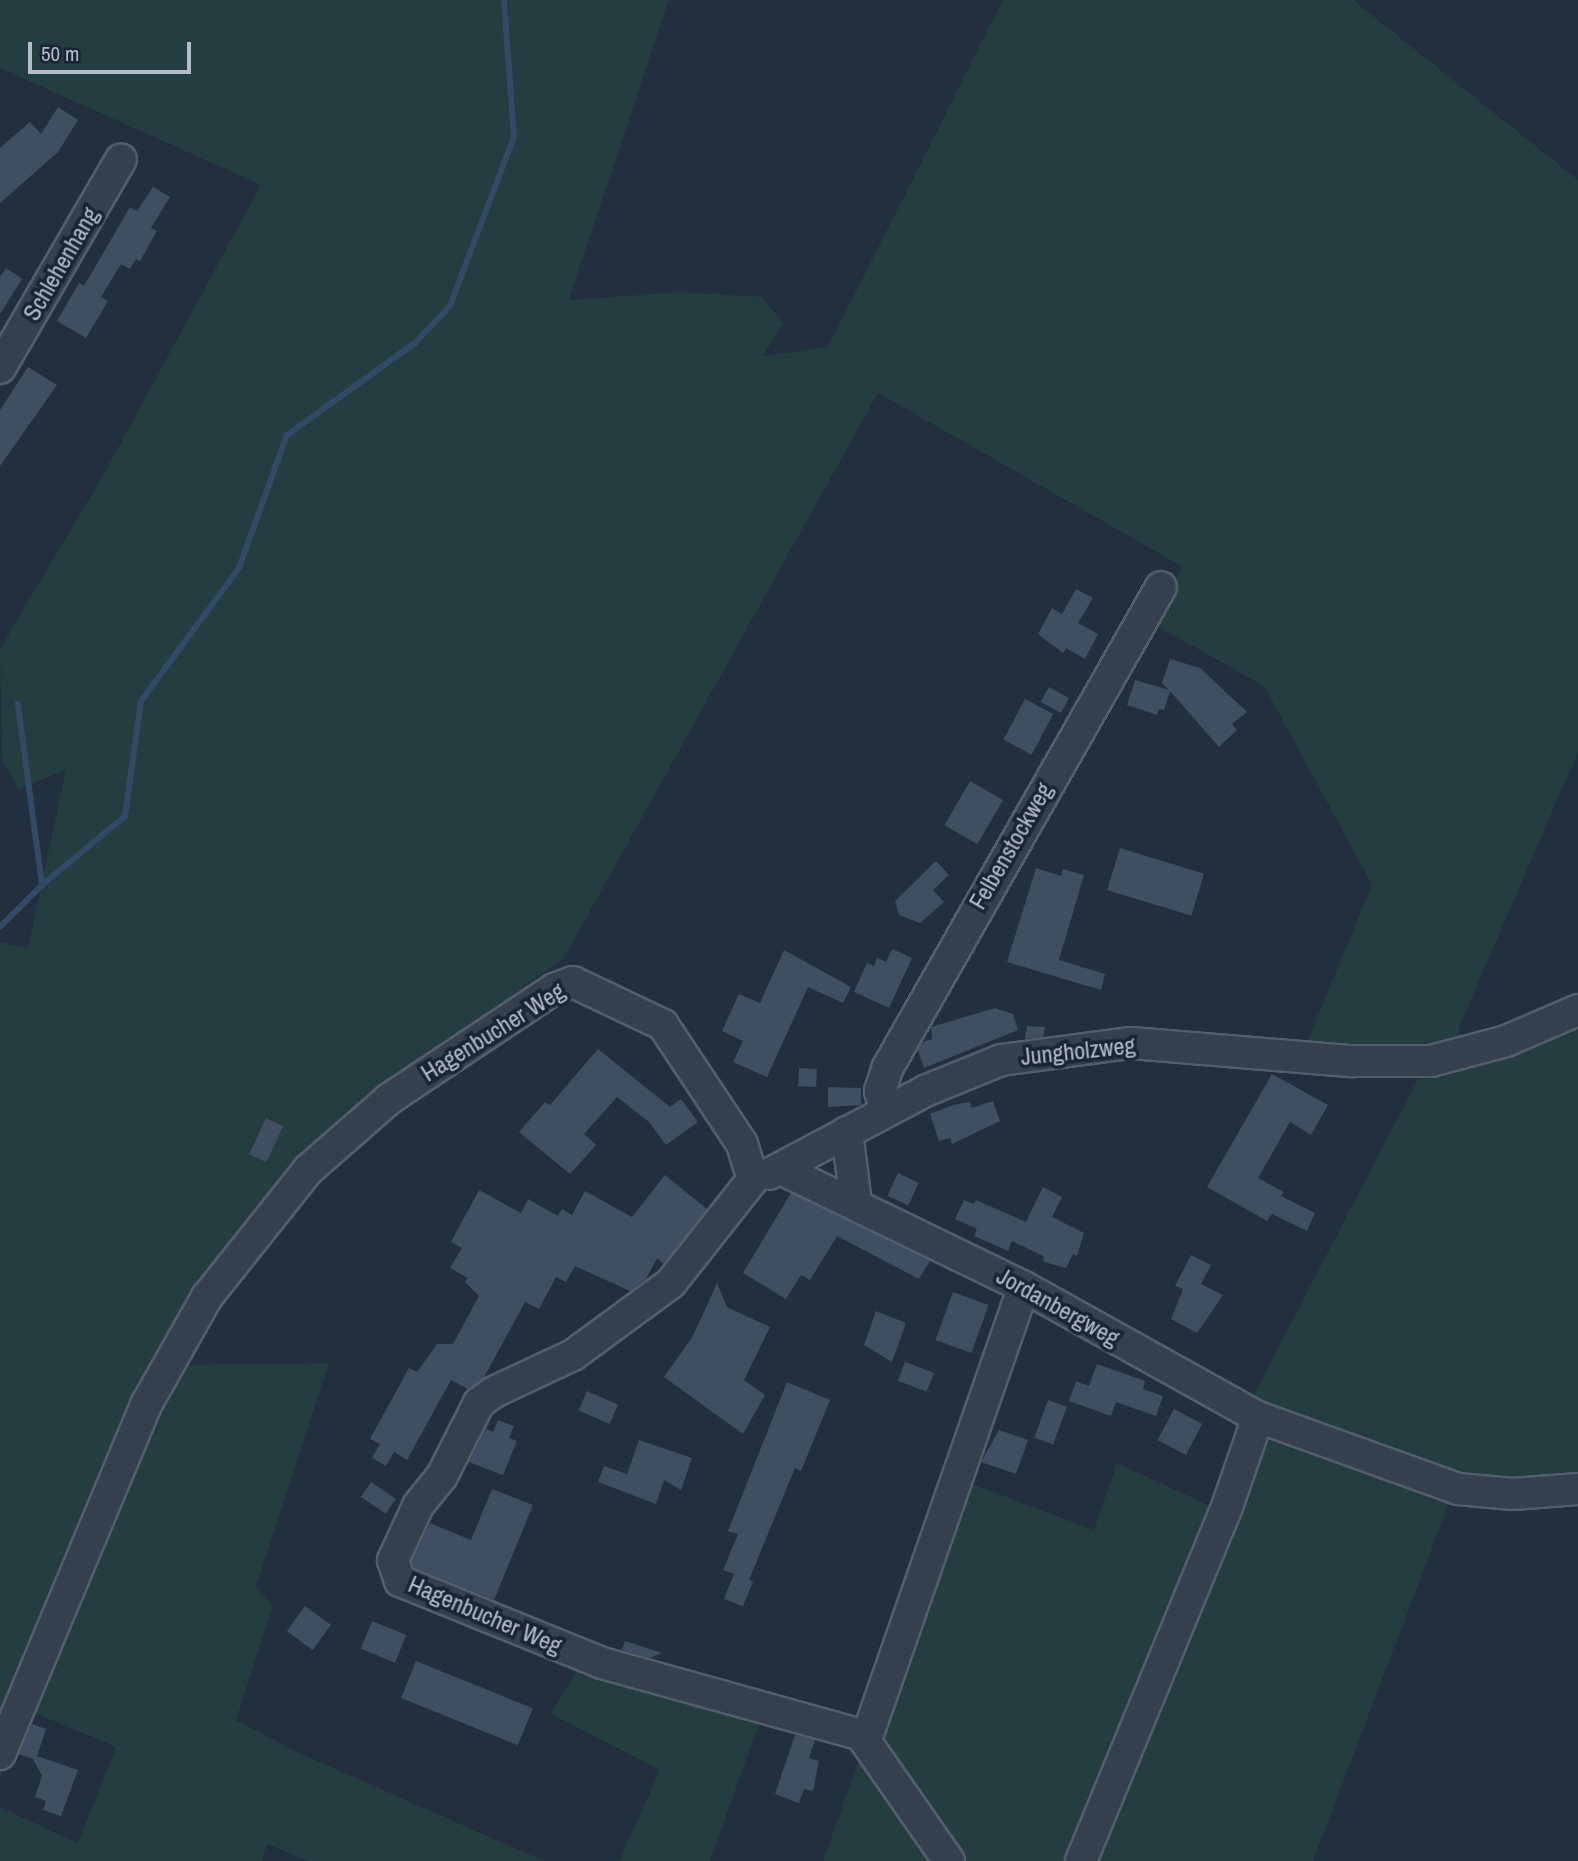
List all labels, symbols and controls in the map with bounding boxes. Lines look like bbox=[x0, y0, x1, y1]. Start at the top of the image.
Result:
scale bar bbox=[32, 28, 194, 72]
text: 50 m bbox=[41, 39, 79, 68]
street label: Schlehenhang bbox=[17, 202, 105, 326]
street label: Felbenstockweg bbox=[963, 778, 1059, 914]
street label: Hagenbucher Weg bbox=[416, 976, 570, 1088]
street label: Jungholzweg bbox=[1019, 1031, 1137, 1071]
street label: Jordanbergweg bbox=[992, 1262, 1124, 1352]
street label: Hagenbucher Weg bbox=[404, 1570, 566, 1660]

